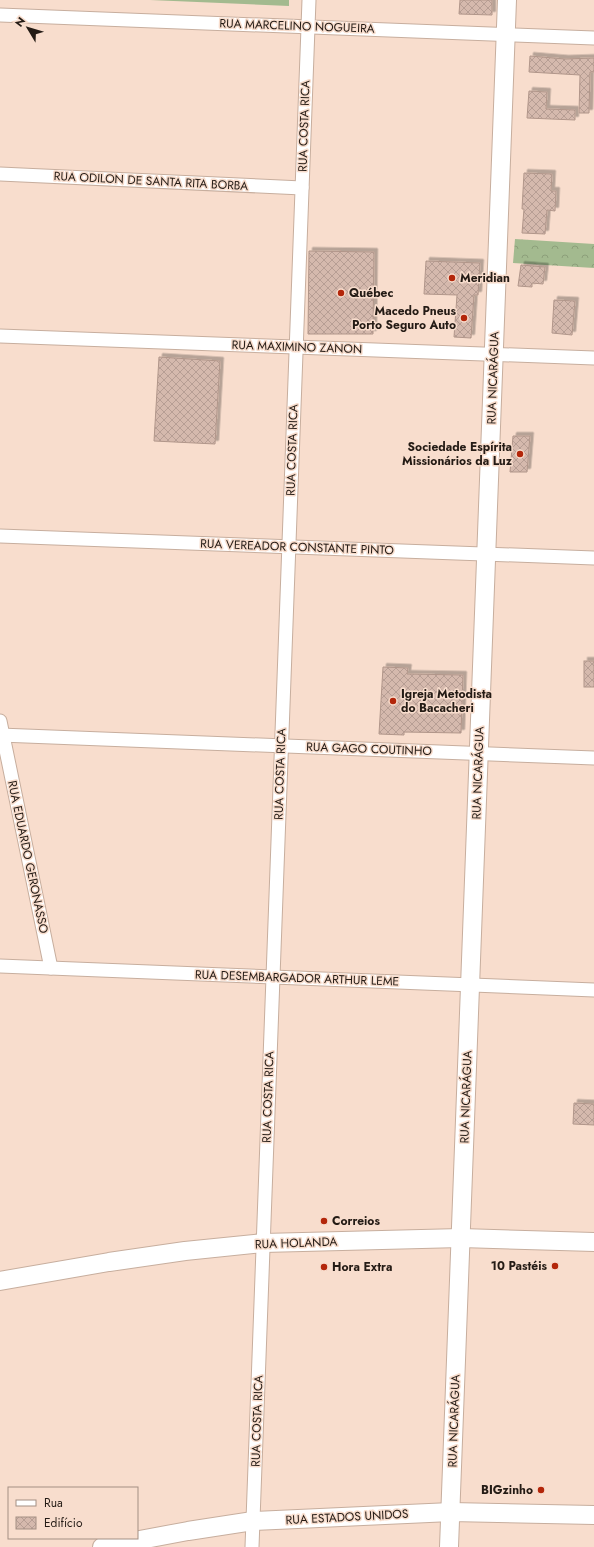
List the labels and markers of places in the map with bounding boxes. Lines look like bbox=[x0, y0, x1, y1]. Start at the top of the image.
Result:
place label: Meridian bbox=[460, 269, 510, 287]
marker: Meridian bbox=[447, 273, 457, 283]
place label: Québec bbox=[349, 284, 393, 302]
marker: Québec bbox=[336, 288, 346, 298]
place label: Macedo Pneus Porto Seguro Auto bbox=[352, 302, 457, 334]
marker: Macedo Pneus Porto Seguro Auto bbox=[459, 313, 469, 323]
place label: Sociedade Espírita Missionários da Luz bbox=[402, 438, 513, 470]
marker: Sociedade Espírita Missionários da Luz bbox=[515, 449, 525, 459]
place label: Igreja Metodista do Bacacheri bbox=[401, 685, 492, 717]
marker: Igreja Metodista do Bacacheri bbox=[388, 696, 398, 706]
place label: Correios bbox=[332, 1212, 380, 1230]
marker: Correios bbox=[319, 1216, 329, 1226]
place label: 10 Pastéis bbox=[491, 1257, 548, 1275]
place label: Hora Extra bbox=[332, 1258, 392, 1276]
marker: 10 Pastéis bbox=[550, 1261, 560, 1271]
marker: Hora Extra bbox=[319, 1262, 329, 1272]
place label: BIGzinho bbox=[481, 1481, 533, 1499]
marker: BIGzinho bbox=[536, 1485, 546, 1495]

